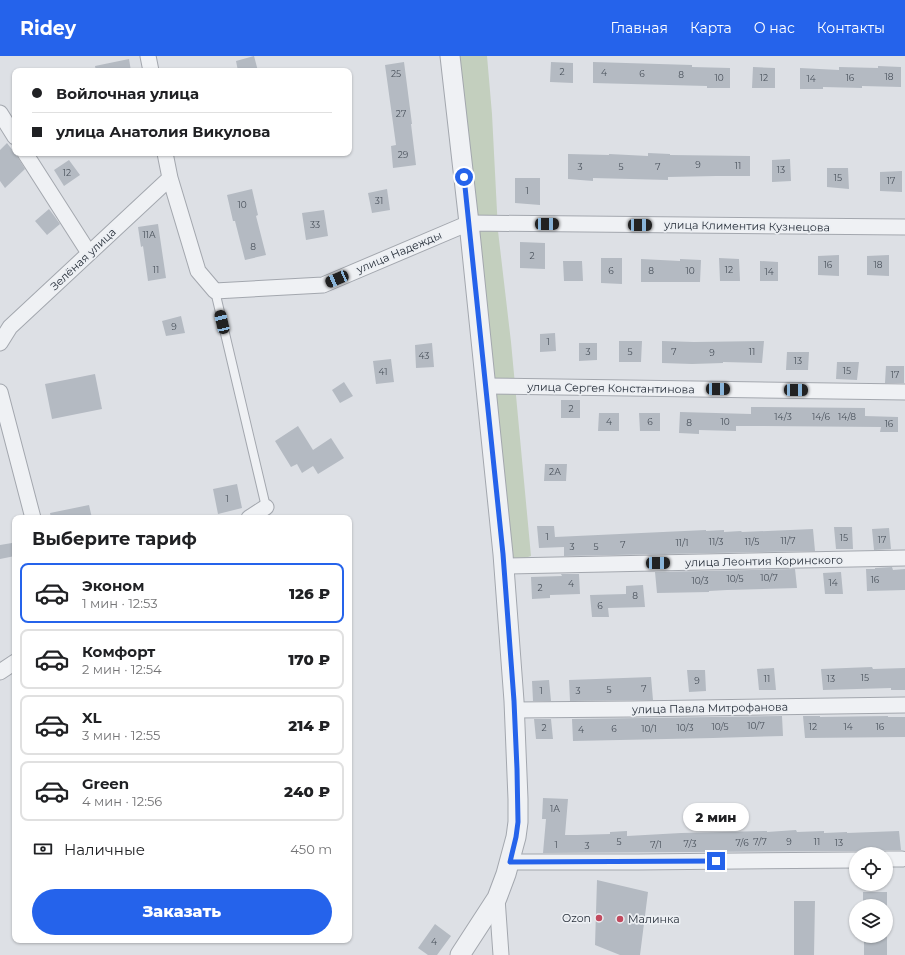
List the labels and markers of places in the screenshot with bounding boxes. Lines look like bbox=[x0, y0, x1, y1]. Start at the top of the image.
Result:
place label: Ozon bbox=[562, 911, 591, 925]
place label: Малинка bbox=[628, 912, 680, 926]
marker: Ozon bbox=[594, 913, 604, 923]
marker: Малинка bbox=[615, 914, 625, 924]

